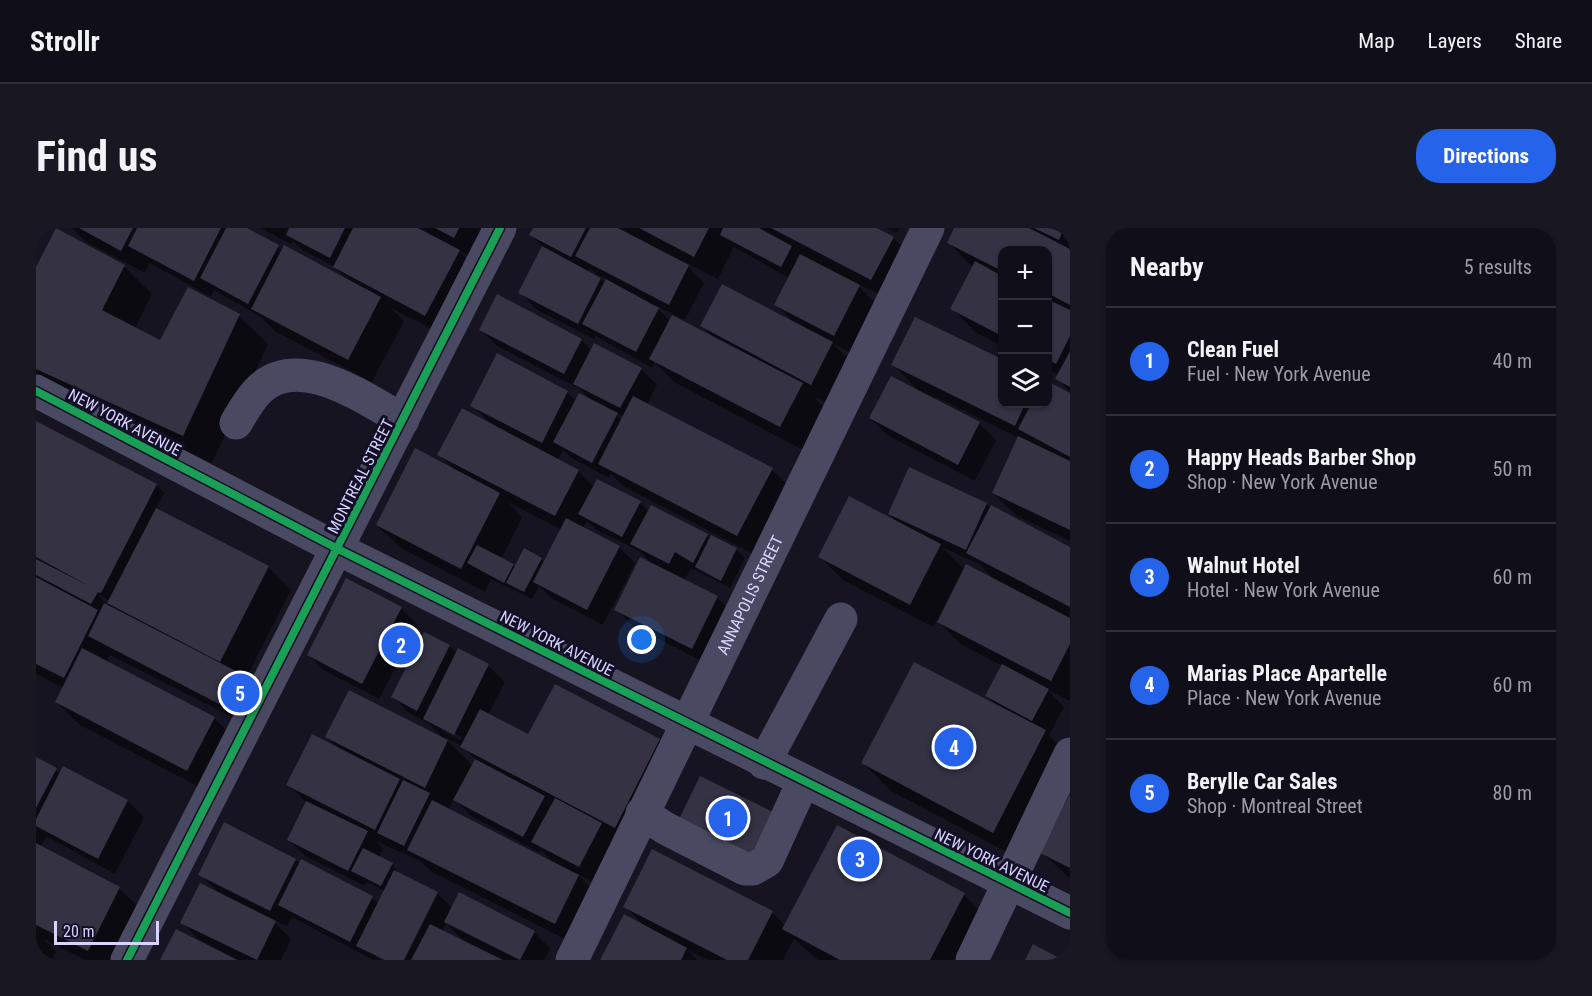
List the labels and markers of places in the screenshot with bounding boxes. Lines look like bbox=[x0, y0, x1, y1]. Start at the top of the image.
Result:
pin: 2 bbox=[382, 622, 421, 668]
pin: 5 bbox=[220, 670, 260, 716]
pin: 4 bbox=[934, 724, 974, 770]
pin: 1 bbox=[708, 796, 748, 840]
pin: 3 bbox=[840, 836, 880, 882]

